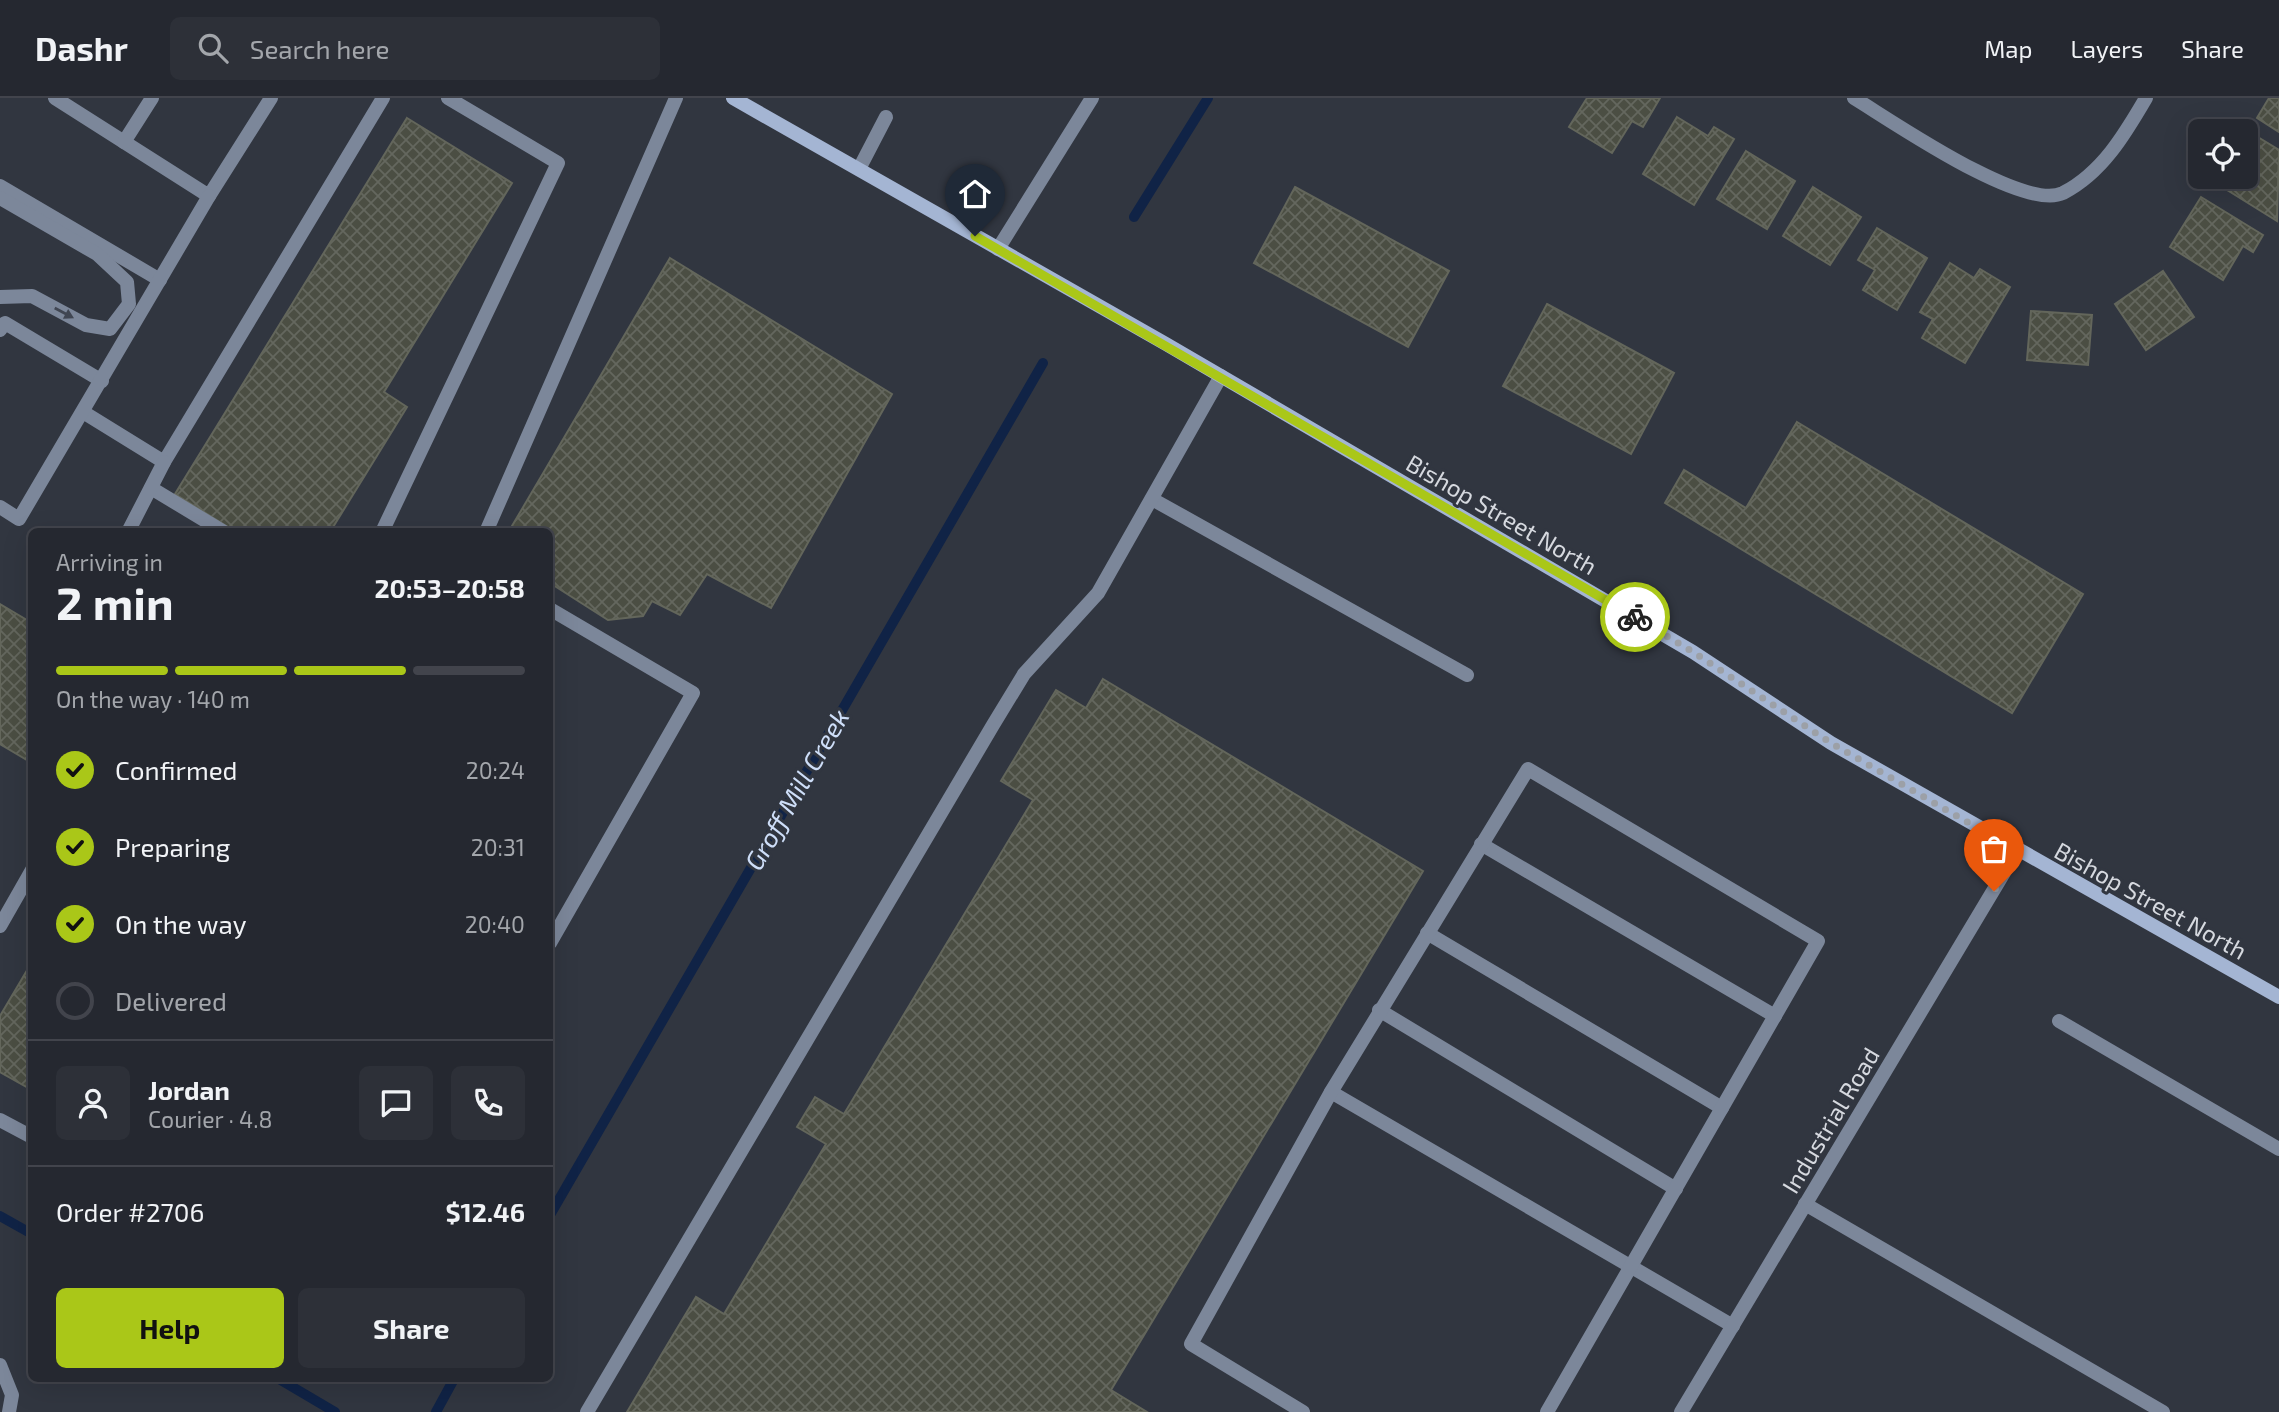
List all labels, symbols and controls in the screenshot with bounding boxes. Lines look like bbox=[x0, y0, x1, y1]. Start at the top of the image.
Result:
search box bbox=[170, 17, 660, 80]
text: Dashr bbox=[35, 28, 128, 68]
icon: search bbox=[194, 29, 232, 67]
text: Search here bbox=[250, 33, 389, 64]
text: Map bbox=[1984, 34, 2032, 63]
text: Layers bbox=[2070, 34, 2143, 63]
text: Share bbox=[2181, 34, 2244, 63]
map controls bbox=[2188, 119, 2258, 189]
button: locate bbox=[2188, 119, 2258, 189]
pin bbox=[945, 164, 1005, 236]
icon: home bbox=[956, 175, 994, 213]
one-way arrow bbox=[54, 307, 74, 319]
street label: Bishop Street North bbox=[1402, 448, 1602, 580]
text: Arriving in bbox=[56, 548, 163, 576]
text: 20:53–20:58 bbox=[374, 572, 525, 603]
text: 2 min bbox=[56, 574, 174, 629]
courier bbox=[1600, 582, 1670, 652]
icon: bike bbox=[1616, 598, 1654, 636]
text: On the way · 140 m bbox=[56, 685, 250, 713]
water label: Groff Mill Creek bbox=[737, 703, 855, 875]
icon: check bbox=[56, 751, 94, 789]
text: Confirmed bbox=[115, 754, 238, 785]
text: 20:24 bbox=[466, 756, 525, 784]
pin bbox=[1964, 819, 2024, 891]
icon: check bbox=[56, 828, 94, 866]
icon: bag bbox=[1975, 830, 2013, 868]
text: Preparing bbox=[115, 831, 230, 862]
text: 20:31 bbox=[471, 833, 525, 861]
street label: Bishop Street North bbox=[2050, 835, 2252, 965]
icon: check bbox=[56, 905, 94, 943]
text: On the way bbox=[115, 908, 246, 939]
text: 20:40 bbox=[465, 910, 525, 938]
text: Delivered bbox=[115, 985, 227, 1016]
street label: Industrial Road bbox=[1775, 1042, 1885, 1198]
button: person bbox=[56, 1066, 130, 1140]
button: chat bbox=[359, 1066, 433, 1140]
button: phone bbox=[451, 1066, 525, 1140]
text: Jordan bbox=[148, 1074, 230, 1105]
text: Courier · 4.8 bbox=[148, 1105, 272, 1133]
text: Order #2706 bbox=[56, 1196, 204, 1227]
text: $12.46 bbox=[445, 1196, 525, 1227]
button: Help bbox=[56, 1288, 284, 1368]
button: Share bbox=[298, 1288, 525, 1368]

